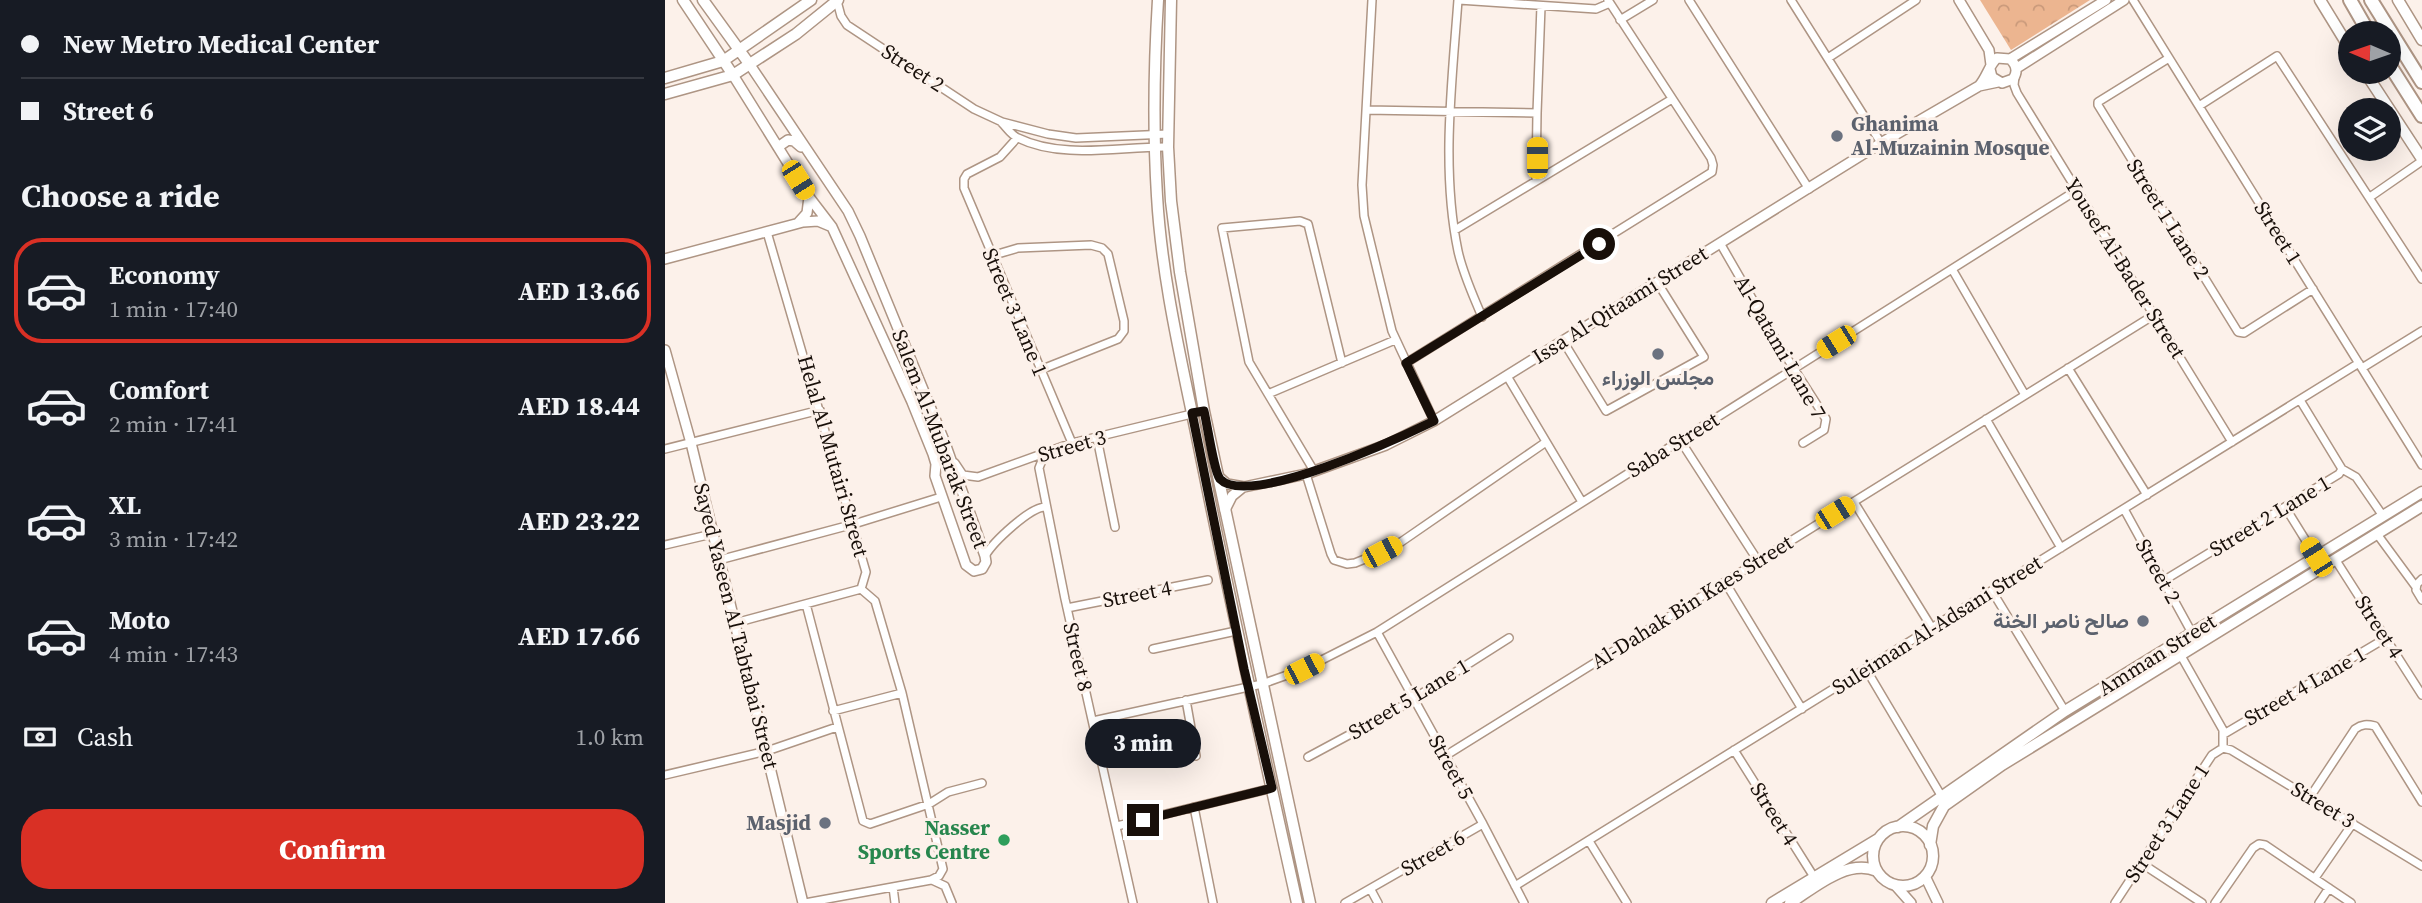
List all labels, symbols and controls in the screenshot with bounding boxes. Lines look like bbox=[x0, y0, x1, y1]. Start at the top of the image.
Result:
north arrow bbox=[2338, 21, 2401, 84]
map controls bbox=[2338, 21, 2401, 161]
text: New Metro Medical Center bbox=[63, 26, 379, 62]
street label: Street 2 bbox=[876, 36, 950, 99]
text: Street 6 bbox=[63, 93, 154, 129]
button: layers bbox=[2338, 98, 2401, 161]
place label: Ghanima Al-Muzainin Mosque bbox=[1851, 109, 2050, 162]
marker: Ghanima Al-Muzainin Mosque bbox=[1829, 128, 1845, 144]
car bbox=[1527, 137, 1548, 179]
street label: Street 1 Lane 2 bbox=[2120, 153, 2217, 284]
car bbox=[778, 157, 819, 203]
street label: Yousef Al-Bader Street bbox=[2058, 172, 2193, 364]
text: Choose a ride bbox=[21, 174, 220, 218]
street label: Street 1 bbox=[2248, 196, 2309, 270]
route start bbox=[1583, 228, 1615, 260]
street label: Issa Al-Qitaami Street bbox=[1527, 239, 1713, 370]
street label: Street 3 Lane 1 bbox=[975, 243, 1055, 380]
text: Economy bbox=[109, 257, 220, 293]
icon: car bbox=[25, 259, 88, 322]
street label: Al-Qatami Lane 7 bbox=[1727, 269, 1833, 424]
text: AED 13.66 bbox=[518, 273, 640, 309]
text: 1 min · 17:40 bbox=[109, 293, 238, 325]
car bbox=[1813, 322, 1860, 362]
street label: Salem Al-Mubarak Street bbox=[885, 325, 996, 553]
marker: مجلس الوزراء bbox=[1650, 346, 1666, 362]
street label: Helal Al Mutairi Street bbox=[791, 352, 876, 560]
place label: مجلس الوزراء bbox=[1602, 363, 1714, 392]
text: Comfort bbox=[109, 372, 209, 408]
icon: car bbox=[25, 374, 88, 437]
text: AED 18.44 bbox=[518, 388, 640, 424]
street label: Saba Street bbox=[1621, 405, 1724, 484]
text: 2 min · 17:41 bbox=[109, 408, 238, 440]
street label: Street 3 bbox=[1034, 422, 1109, 469]
street label: Street 2 Lane 1 bbox=[2204, 468, 2336, 563]
street label: Sayed Yaseen Al Tabtabai Street bbox=[687, 480, 786, 772]
text: XL bbox=[109, 487, 141, 523]
icon: car bbox=[25, 489, 88, 552]
car bbox=[1812, 493, 1859, 533]
text: AED 23.22 bbox=[518, 503, 640, 539]
text: 3 min · 17:42 bbox=[109, 523, 238, 555]
street label: Al-Dahak Bin Kaes Street bbox=[1585, 528, 1798, 676]
car bbox=[1359, 533, 1406, 571]
street label: Street 2 bbox=[2129, 533, 2188, 608]
car bbox=[2296, 534, 2337, 580]
street label: Suleiman Al-Adsani Street bbox=[1826, 548, 2047, 701]
street label: Street 4 bbox=[1100, 573, 1174, 614]
street label: Street 4 bbox=[2348, 590, 2411, 664]
text: Moto bbox=[109, 602, 170, 638]
icon: car bbox=[25, 604, 88, 667]
place label: صالح ناصر الخنة bbox=[1993, 606, 2129, 635]
street label: Amman Street bbox=[2092, 607, 2221, 702]
marker: صالح ناصر الخنة bbox=[2135, 613, 2151, 629]
text: AED 17.66 bbox=[518, 618, 640, 654]
street label: Street 8 bbox=[1057, 620, 1100, 694]
text: 4 min · 17:43 bbox=[109, 638, 238, 670]
street label: Street 4 Lane 1 bbox=[2238, 639, 2371, 732]
car bbox=[1281, 650, 1328, 688]
street label: Street 5 Lane 1 bbox=[1343, 651, 1475, 746]
icon: cash bbox=[21, 718, 59, 756]
callout: 3 min bbox=[1085, 718, 1201, 768]
text: Cash bbox=[77, 719, 133, 755]
text: 1.0 km bbox=[575, 721, 644, 753]
text: 3 min bbox=[1113, 727, 1173, 759]
street label: Street 5 bbox=[1422, 729, 1481, 804]
street label: Street 3 Lane 1 bbox=[2117, 758, 2216, 888]
street label: Street 3 bbox=[2286, 774, 2361, 835]
street label: Street 4 bbox=[1744, 777, 1805, 851]
route end bbox=[1127, 804, 1159, 836]
place label: Masjid bbox=[746, 808, 812, 837]
button: Confirm bbox=[21, 809, 644, 889]
place label: Nasser Sports Centre bbox=[858, 813, 990, 866]
marker: Masjid bbox=[817, 815, 833, 831]
street label: Street 6 bbox=[1395, 823, 1470, 883]
marker: Nasser Sports Centre bbox=[996, 832, 1012, 848]

